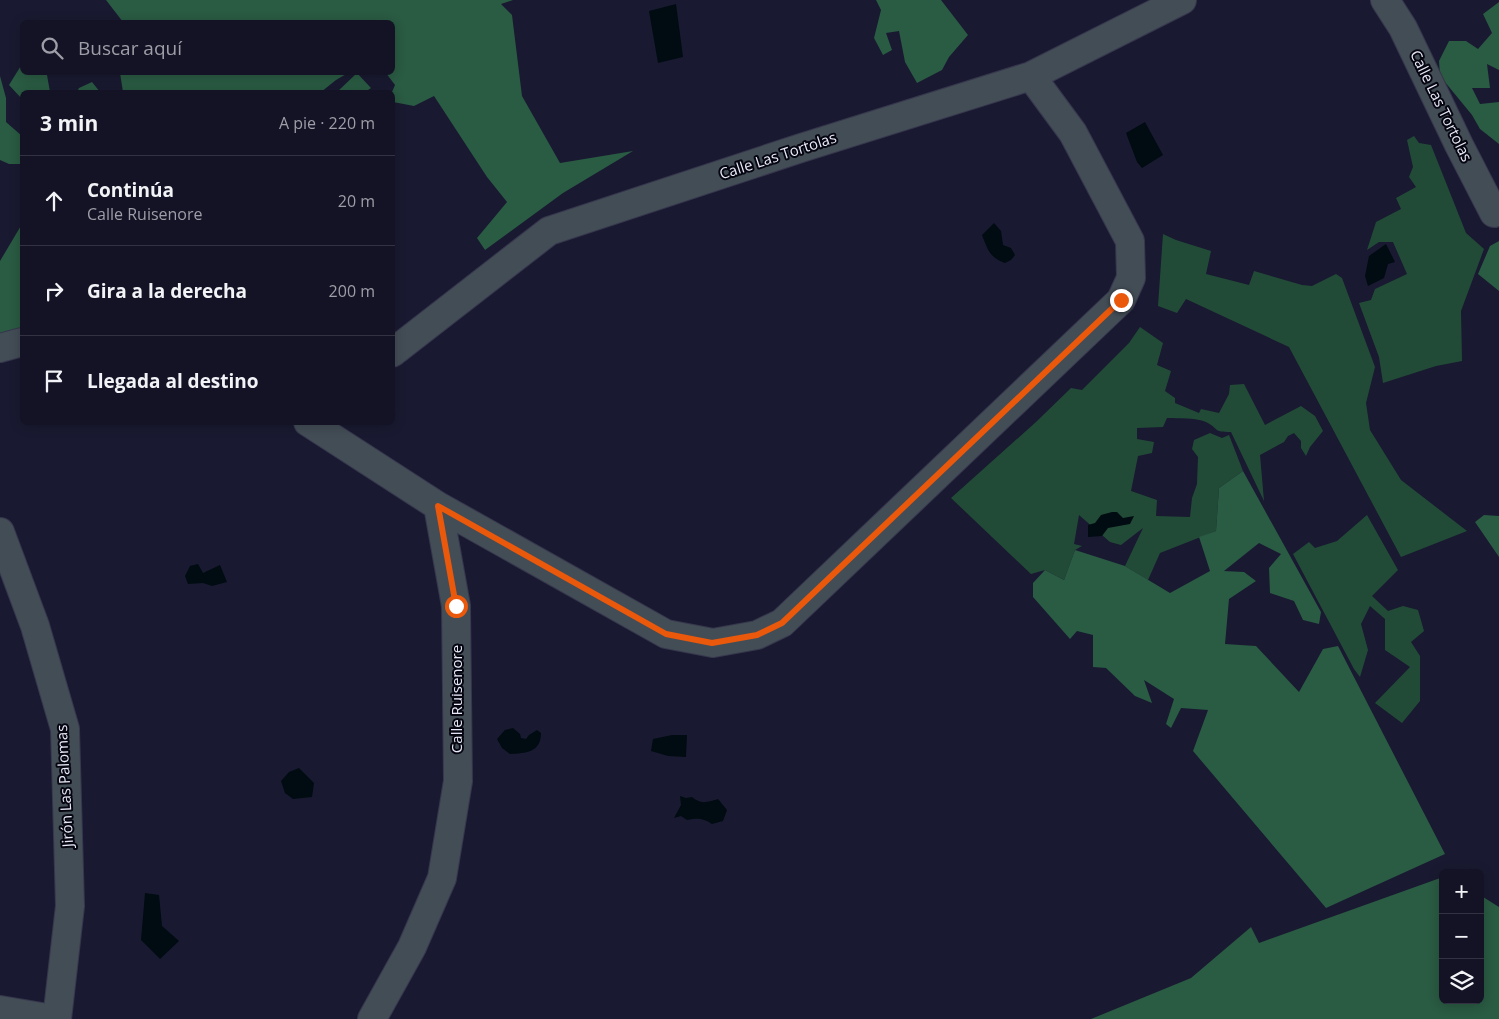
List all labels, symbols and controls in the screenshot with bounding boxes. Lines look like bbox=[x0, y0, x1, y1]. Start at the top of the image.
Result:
search box bbox=[20, 20, 395, 75]
icon: search bbox=[38, 34, 66, 62]
text: Buscar aquí bbox=[78, 35, 182, 61]
street label: Calle Las Tortolas bbox=[1406, 46, 1478, 165]
text: 3 min bbox=[40, 109, 98, 137]
text: A pie · 220 m bbox=[279, 112, 375, 134]
street label: Calle Las Tortolas bbox=[717, 127, 839, 183]
text: Continúa bbox=[87, 177, 174, 203]
icon: ahead bbox=[40, 187, 68, 215]
text: 20 m bbox=[338, 190, 375, 212]
text: Calle Ruisenore bbox=[87, 203, 202, 225]
icon: right bbox=[40, 277, 68, 305]
text: Gira a la derecha bbox=[87, 278, 247, 304]
text: 200 m bbox=[329, 280, 375, 302]
route end bbox=[1110, 289, 1133, 312]
icon: arrive bbox=[40, 367, 68, 395]
text: Llegada al destino bbox=[87, 368, 259, 394]
route start bbox=[445, 595, 468, 618]
street label: Calle Ruisenore bbox=[446, 645, 466, 753]
street label: Jirón Las Palomas bbox=[51, 724, 77, 850]
map controls bbox=[1439, 869, 1484, 1004]
button: + bbox=[1439, 869, 1484, 914]
button: − bbox=[1439, 914, 1484, 959]
button: layers bbox=[1439, 959, 1484, 1004]

